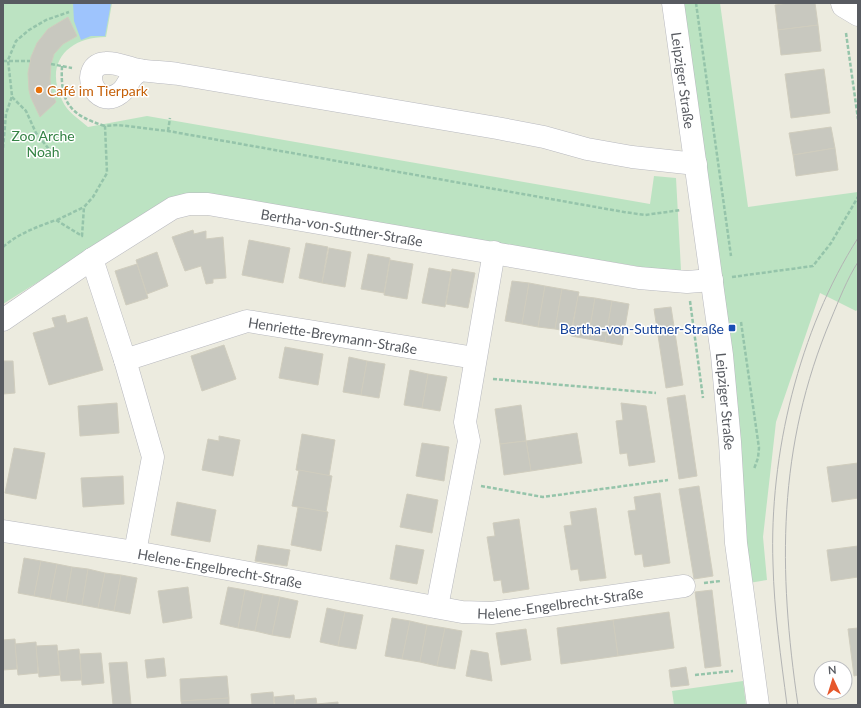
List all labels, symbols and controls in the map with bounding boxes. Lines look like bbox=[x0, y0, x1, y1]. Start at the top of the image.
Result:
street label: Leipziger Straße bbox=[669, 31, 699, 130]
place label: Café im Tierpark bbox=[47, 82, 149, 99]
marker: Café im Tierpark bbox=[34, 85, 44, 95]
park label: Zoo Arche Noah bbox=[11, 127, 75, 160]
street label: Bertha-von-Suttner-Straße bbox=[259, 205, 424, 249]
street label: Henriette-Breymann-Straße bbox=[247, 313, 419, 357]
place label: Bertha-von-Suttner-Straße bbox=[560, 320, 724, 337]
marker: Bertha-von-Suttner-Straße bbox=[727, 323, 737, 333]
street label: Leipziger Straße bbox=[713, 352, 739, 451]
street label: Helene-Engelbrecht-Straße bbox=[136, 544, 304, 591]
street label: Helene-Engelbrecht-Straße bbox=[477, 583, 644, 622]
north arrow bbox=[813, 660, 853, 700]
text: N bbox=[828, 663, 837, 676]

